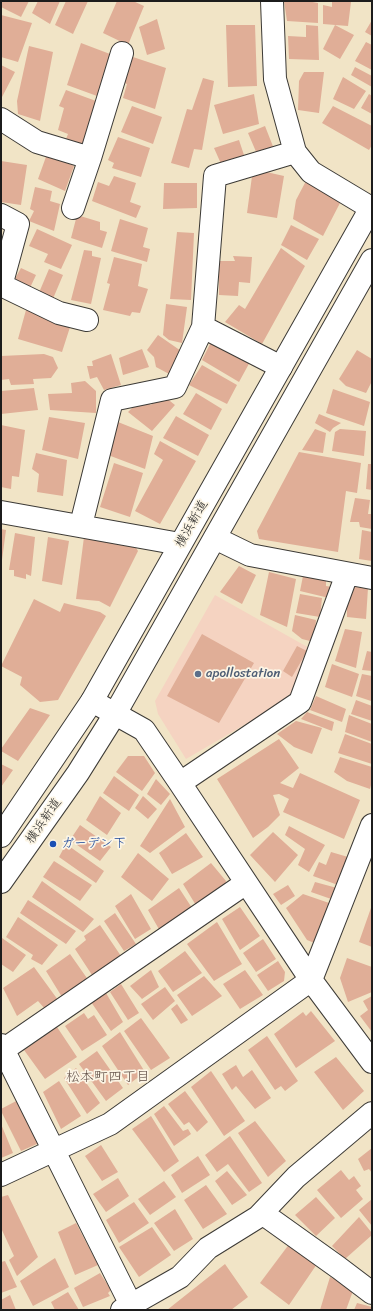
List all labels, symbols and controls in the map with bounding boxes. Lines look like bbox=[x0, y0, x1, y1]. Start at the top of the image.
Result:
street label: 横浜新道 bbox=[172, 498, 212, 550]
place label: apollostation bbox=[206, 666, 280, 682]
marker: apollostation bbox=[193, 669, 203, 679]
street label: 横浜新道 bbox=[23, 795, 65, 847]
place label: ガーデン下 bbox=[61, 836, 126, 852]
marker: ガーデン下 bbox=[48, 839, 58, 849]
district label: 松本町四丁目 bbox=[66, 1069, 150, 1085]

